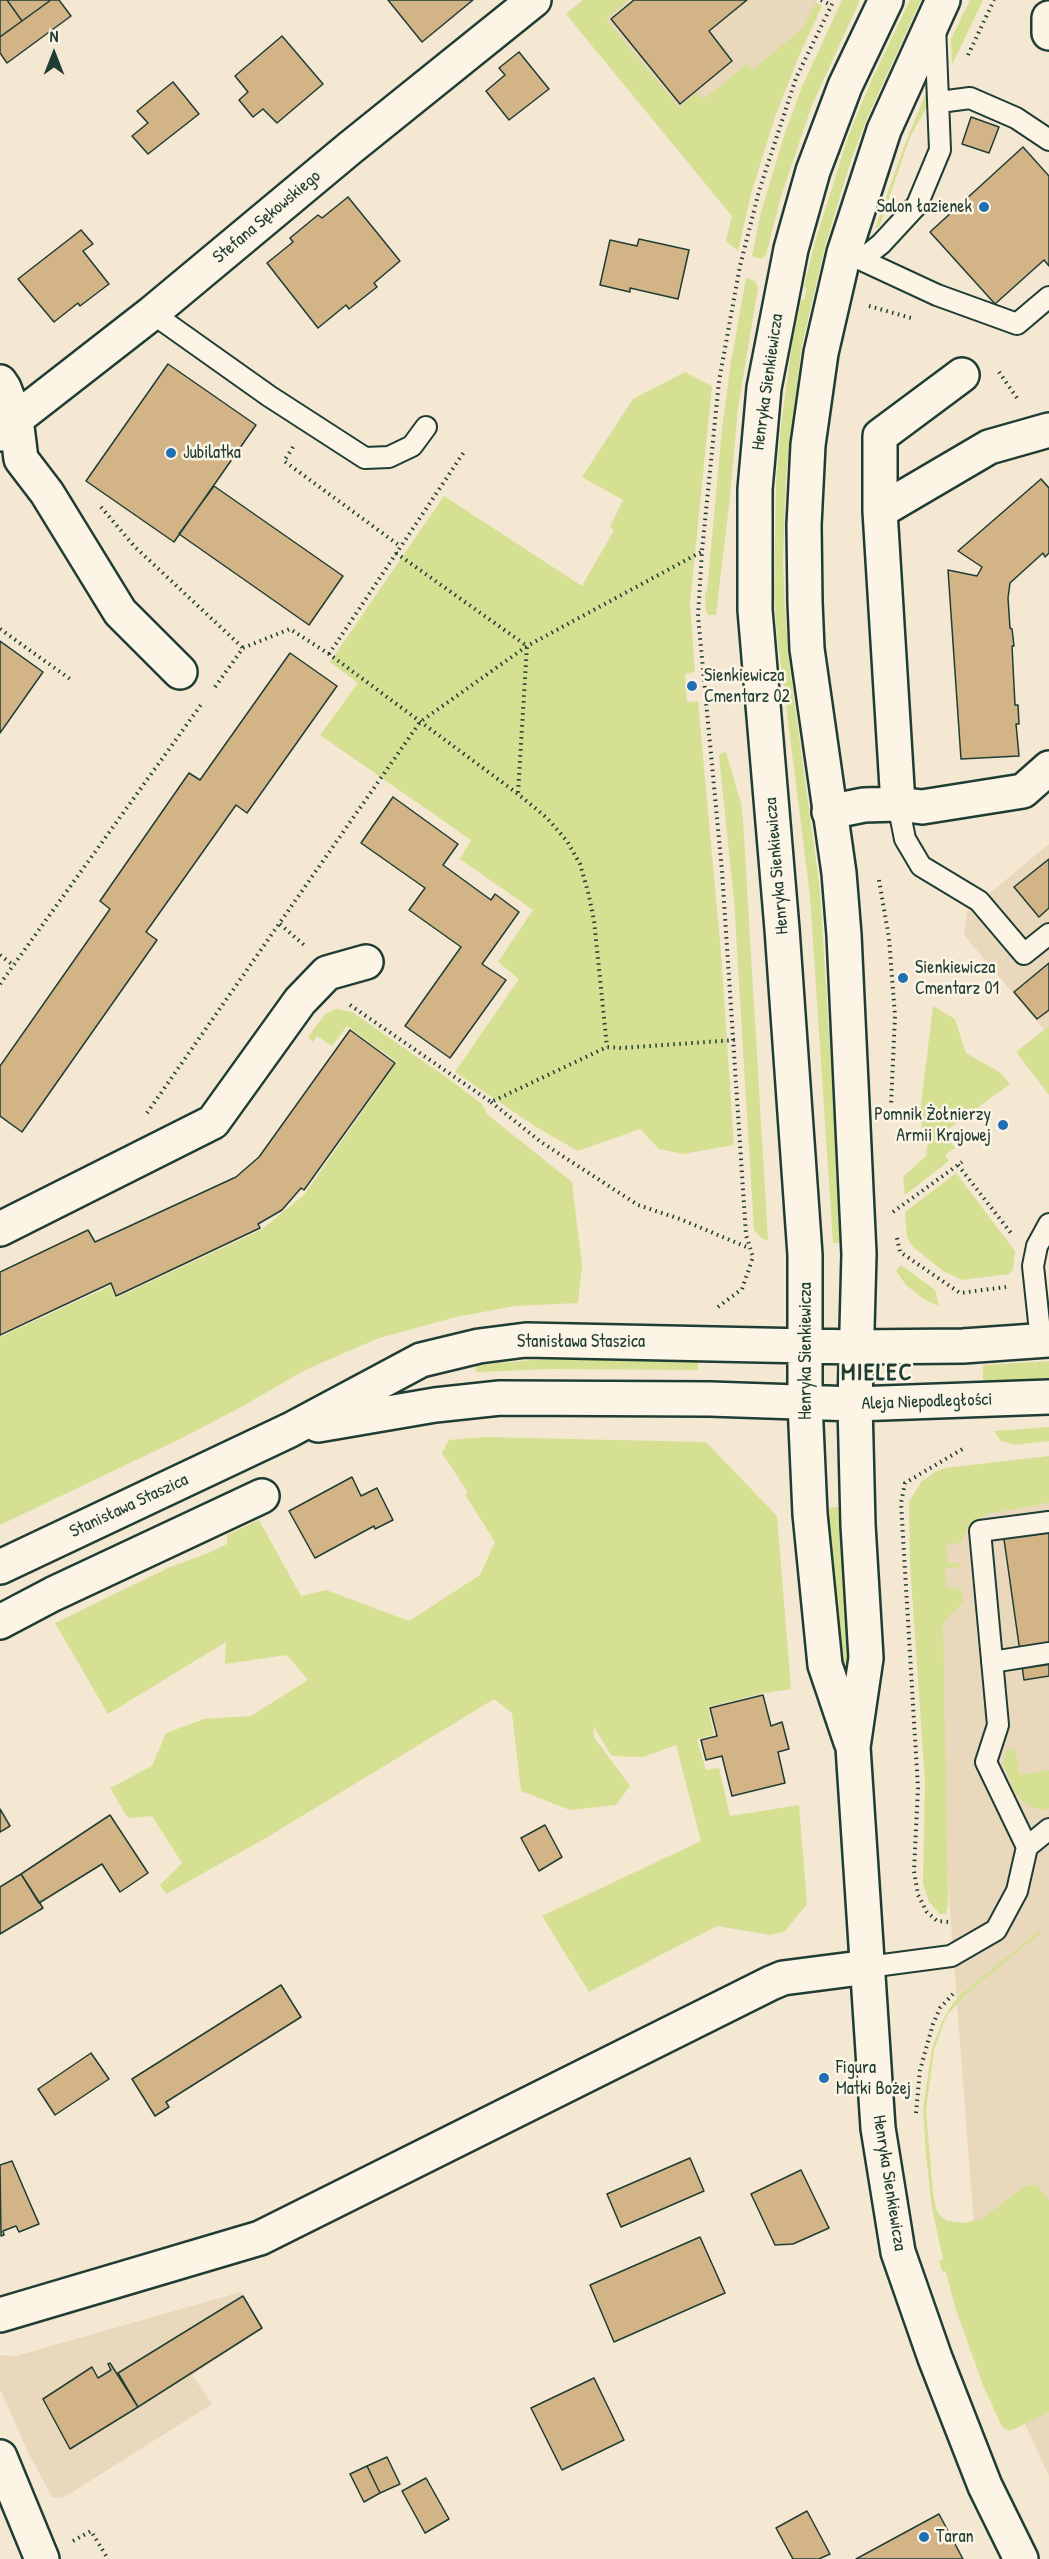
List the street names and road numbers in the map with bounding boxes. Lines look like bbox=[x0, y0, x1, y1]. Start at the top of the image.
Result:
street label: Stefana Sękowskiego bbox=[209, 166, 325, 268]
street label: Henryka Sienkiewicza bbox=[748, 313, 788, 451]
street label: Henryka Sienkiewicza bbox=[760, 797, 794, 935]
street label: Henryka Sienkiewicza bbox=[795, 1282, 817, 1420]
street label: Stanisława Staszica bbox=[517, 1331, 645, 1353]
street label: Aleja Niepodległości bbox=[861, 1389, 993, 1415]
street label: Stanisława Staszica bbox=[66, 1469, 192, 1543]
street label: Henryka Sienkiewicza bbox=[868, 2114, 910, 2252]

